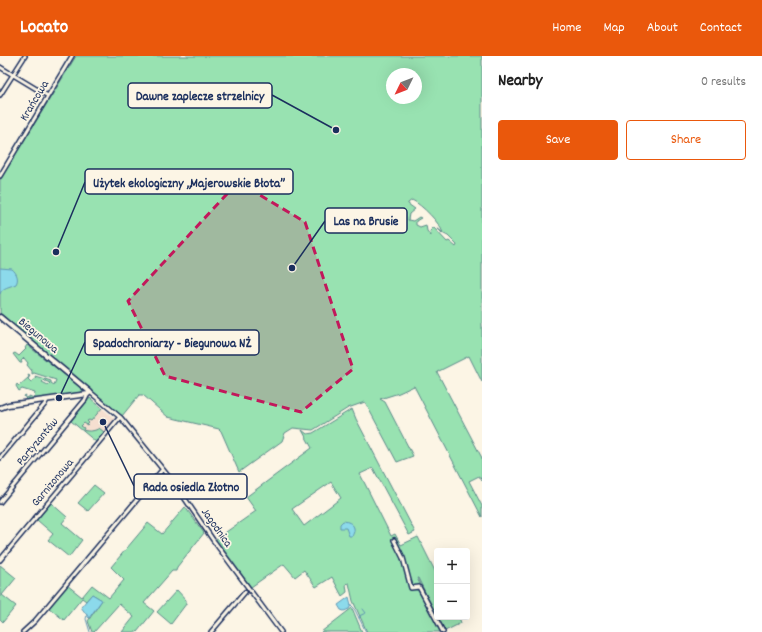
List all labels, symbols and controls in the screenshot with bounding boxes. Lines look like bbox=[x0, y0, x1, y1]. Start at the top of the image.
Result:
text: Locato bbox=[20, 15, 68, 42]
text: Home bbox=[552, 18, 581, 38]
text: Map bbox=[603, 18, 625, 38]
text: About bbox=[647, 18, 678, 38]
text: Contact bbox=[700, 18, 742, 38]
north arrow bbox=[386, 68, 422, 104]
text: Nearby bbox=[498, 70, 542, 94]
text: 0 results bbox=[701, 73, 746, 92]
street label: Krańcowa bbox=[16, 77, 54, 125]
callout: Dawne zaplecze strzelnicy bbox=[128, 83, 272, 108]
text: Dawne zaplecze strzelnicy bbox=[136, 88, 265, 107]
button: Save bbox=[498, 120, 618, 160]
button: Share bbox=[626, 120, 746, 160]
callout: Użytek ekologiczny „Majerowskie Błota” bbox=[85, 169, 293, 194]
text: Użytek ekologiczny „Majerowskie Błota” bbox=[93, 175, 285, 194]
callout: Las na Brusie bbox=[325, 208, 407, 233]
text: Las na Brusie bbox=[333, 213, 399, 232]
street label: Biegunowa bbox=[14, 314, 62, 358]
callout: Spadochroniarzy - Biegunowa NŻ bbox=[85, 330, 259, 355]
text: Spadochroniarzy - Biegunowa NŻ bbox=[93, 335, 252, 354]
street label: Partyzantów bbox=[13, 414, 63, 470]
street label: Garnizonowa bbox=[28, 455, 78, 511]
callout: Rada osiedla Złotno bbox=[134, 474, 247, 499]
text: Rada osiedla Złotno bbox=[143, 479, 240, 498]
street label: Jagodnica bbox=[196, 505, 236, 551]
map controls bbox=[434, 548, 470, 620]
button: + bbox=[434, 548, 470, 584]
button: − bbox=[434, 584, 470, 620]

